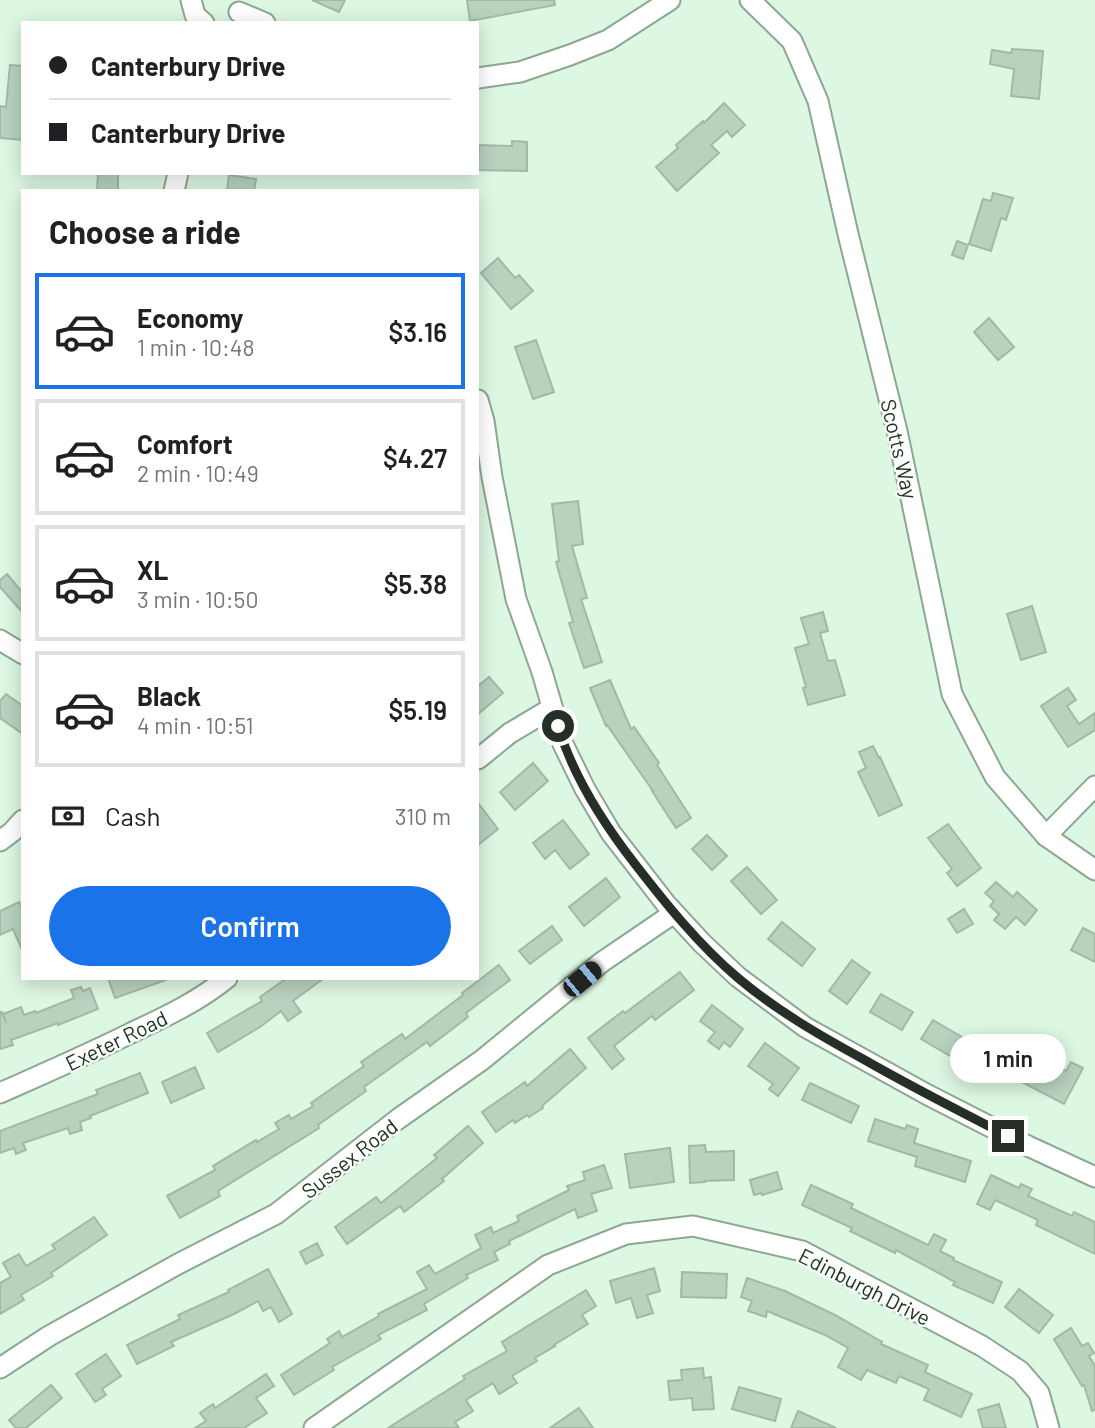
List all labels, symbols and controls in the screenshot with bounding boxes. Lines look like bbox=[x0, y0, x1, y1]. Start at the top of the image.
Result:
text: Canterbury Drive bbox=[91, 50, 285, 81]
text: Canterbury Drive bbox=[91, 117, 285, 148]
text: Choose a ride bbox=[49, 212, 241, 250]
icon: car bbox=[53, 300, 116, 363]
text: Economy bbox=[137, 302, 243, 333]
text: $3.16 bbox=[388, 316, 447, 347]
text: 1 min · 10:48 bbox=[137, 333, 254, 361]
street label: Scotts Way bbox=[876, 397, 924, 502]
icon: car bbox=[53, 426, 116, 489]
text: Comfort bbox=[137, 428, 233, 459]
text: $4.27 bbox=[383, 442, 447, 473]
text: 2 min · 10:49 bbox=[137, 459, 259, 487]
icon: car bbox=[53, 552, 116, 615]
text: XL bbox=[137, 554, 168, 585]
text: $5.38 bbox=[384, 568, 447, 599]
text: 3 min · 10:50 bbox=[137, 585, 258, 613]
icon: car bbox=[53, 678, 116, 741]
text: Black bbox=[137, 680, 201, 711]
text: $5.19 bbox=[388, 694, 447, 725]
route start bbox=[542, 710, 574, 742]
text: 4 min · 10:51 bbox=[137, 711, 254, 739]
icon: cash bbox=[49, 797, 87, 835]
text: Cash bbox=[105, 800, 160, 831]
text: 310 m bbox=[395, 802, 451, 830]
button: Confirm bbox=[49, 886, 451, 966]
car bbox=[560, 958, 605, 1000]
street label: Exeter Road bbox=[61, 1005, 171, 1075]
callout: 1 min bbox=[950, 1034, 1066, 1084]
text: 1 min bbox=[983, 1044, 1033, 1072]
street label: Sussex Road bbox=[296, 1113, 402, 1203]
route end bbox=[992, 1120, 1024, 1152]
street label: Edinburgh Drive bbox=[795, 1242, 935, 1330]

